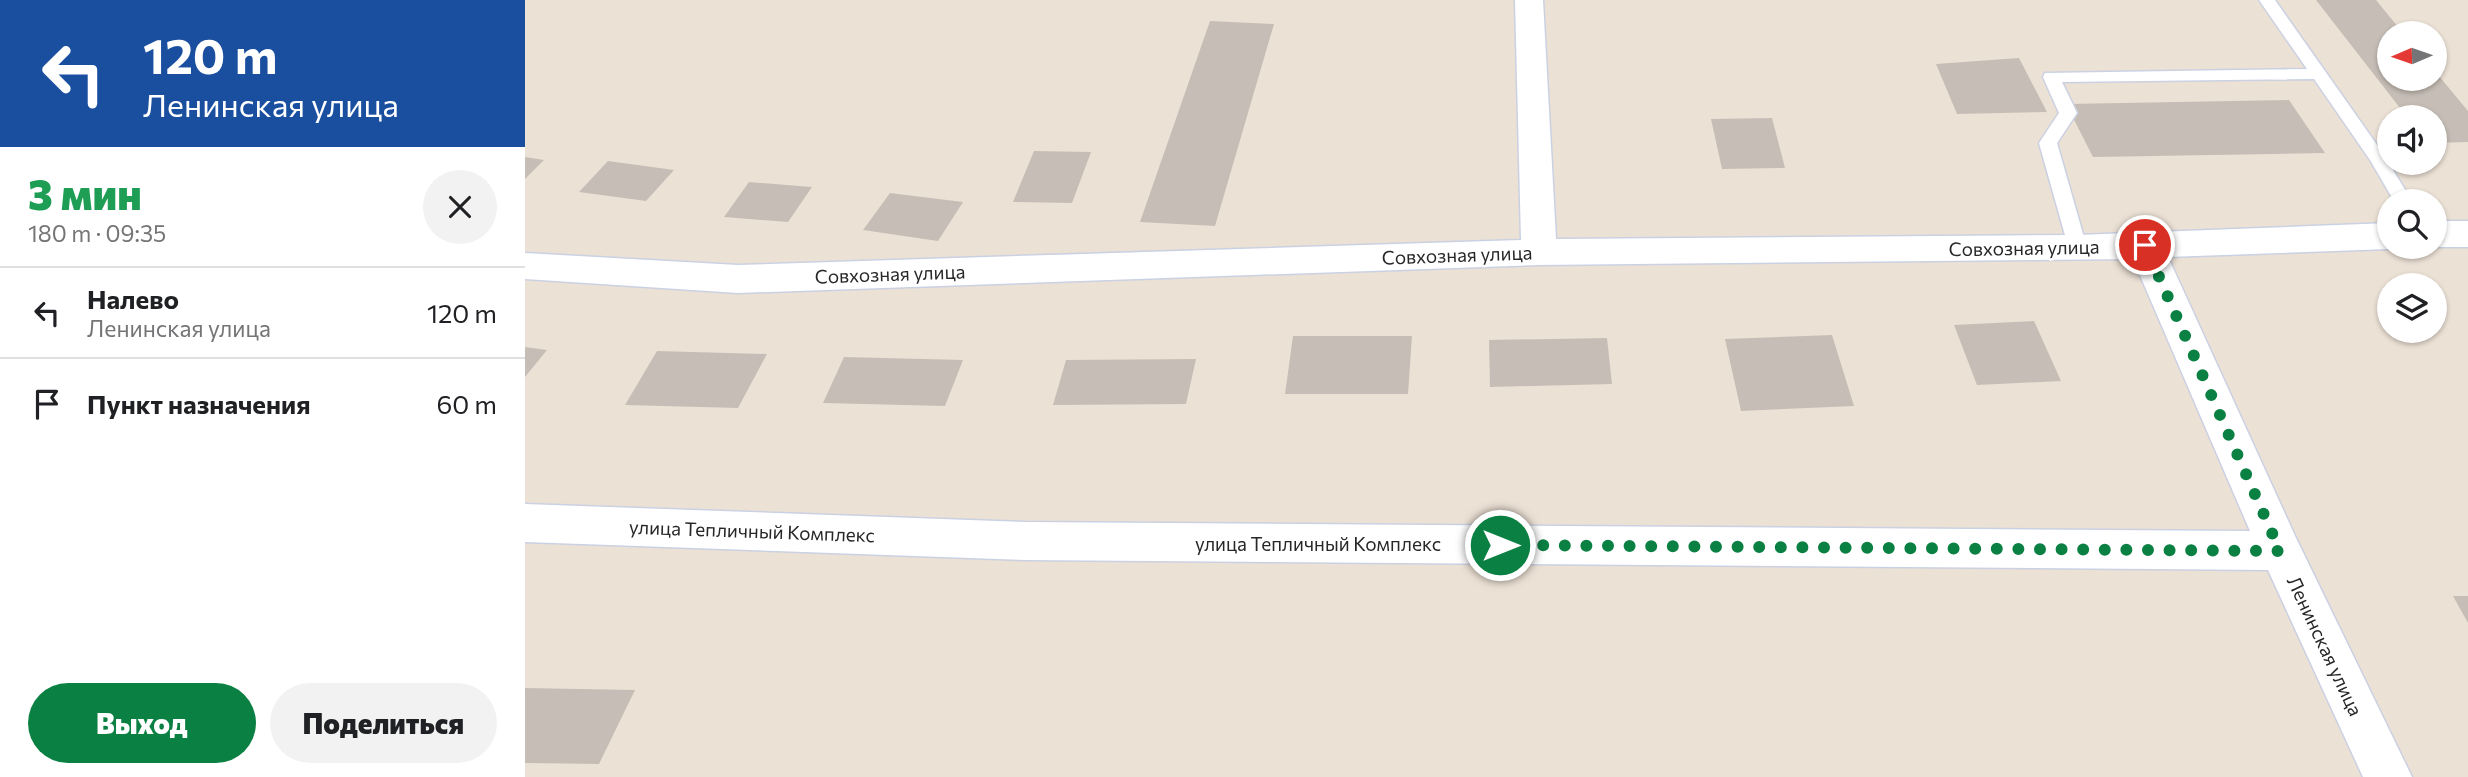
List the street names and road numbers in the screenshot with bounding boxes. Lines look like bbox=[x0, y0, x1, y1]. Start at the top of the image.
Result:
street label: Совхозная улица bbox=[1948, 235, 2100, 260]
street label: Совхозная улица bbox=[1381, 240, 1533, 269]
street label: Совхозная улица bbox=[814, 259, 966, 288]
street label: улица Тепличный Комплекс bbox=[629, 515, 875, 546]
street label: улица Тепличный Комплекс bbox=[1195, 532, 1441, 555]
street label: Ленинская улица bbox=[2283, 572, 2368, 719]

